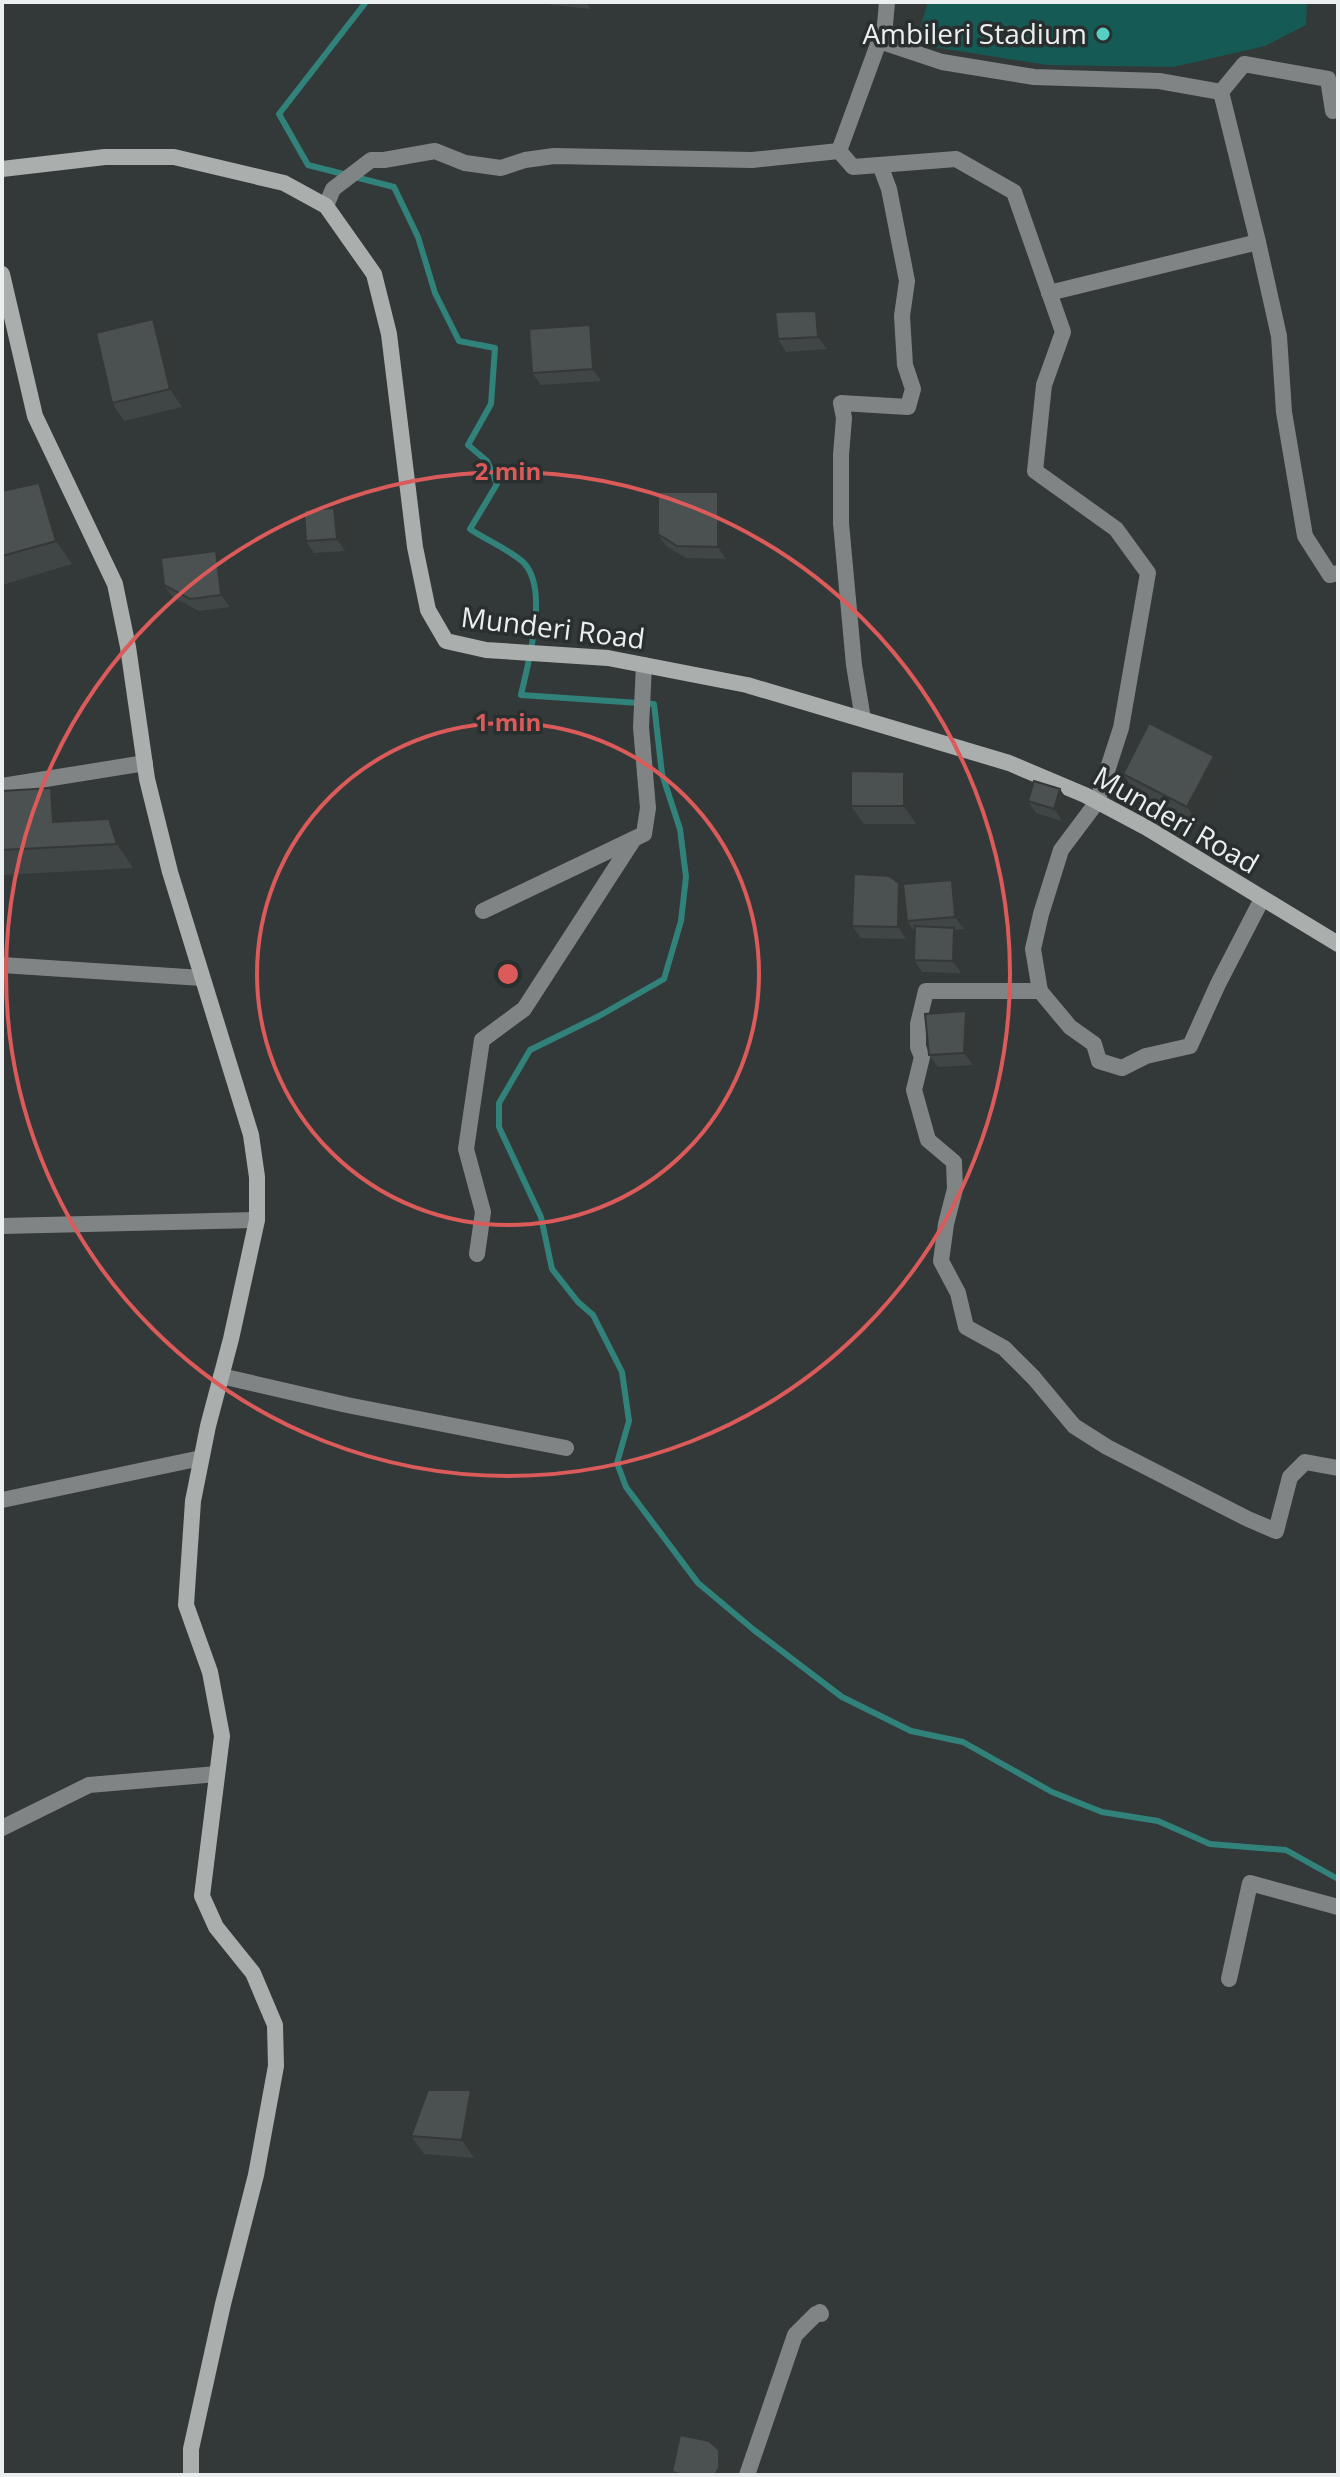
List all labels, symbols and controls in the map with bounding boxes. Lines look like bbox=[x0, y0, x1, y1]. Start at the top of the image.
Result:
place label: Ambileri Stadium bbox=[862, 14, 1087, 52]
marker: Ambileri Stadium bbox=[1094, 25, 1112, 43]
text: 2 min bbox=[475, 454, 541, 487]
street label: Munderi Road bbox=[459, 597, 647, 657]
text: 1 min bbox=[475, 705, 541, 738]
street label: Munderi Road bbox=[1087, 756, 1266, 882]
centre of rings bbox=[494, 960, 522, 988]

